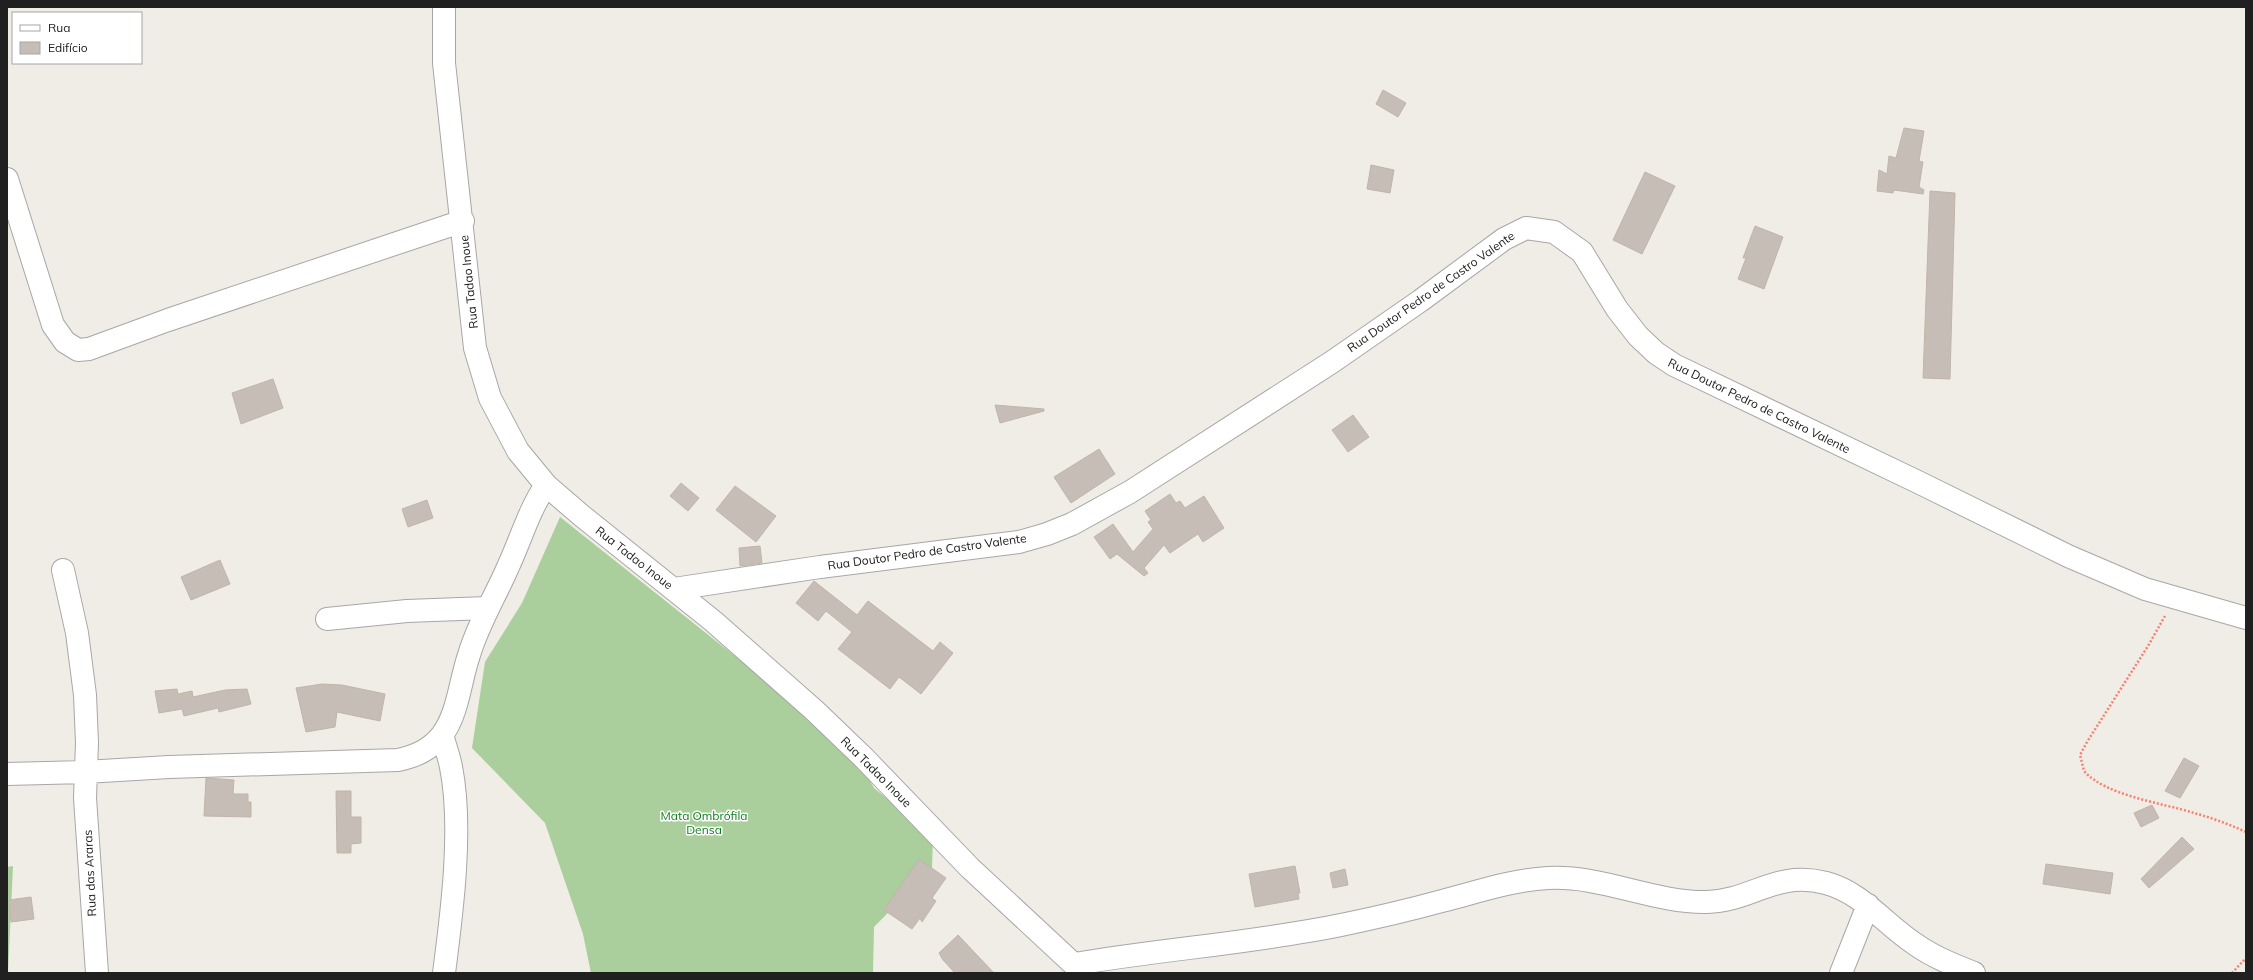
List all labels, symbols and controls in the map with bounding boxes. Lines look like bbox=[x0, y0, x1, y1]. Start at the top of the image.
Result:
legend bbox=[12, 12, 142, 64]
text: Rua bbox=[48, 20, 70, 35]
text: Edifício bbox=[48, 40, 88, 55]
street label: Rua Doutor Pedro de Castro Valente bbox=[1344, 228, 1517, 355]
street label: Rua Tadao Inoue bbox=[456, 235, 481, 330]
street label: Rua Doutor Pedro de Castro Valente bbox=[1666, 355, 1853, 456]
street label: Rua Tadao Inoue bbox=[593, 523, 676, 592]
street label: Rua Doutor Pedro de Castro Valente bbox=[827, 530, 1027, 573]
street label: Rua Tadao Inoue bbox=[838, 733, 915, 810]
park label: Mata Ombrófila Densa bbox=[660, 808, 748, 837]
street label: Rua das Araras bbox=[80, 829, 99, 917]

